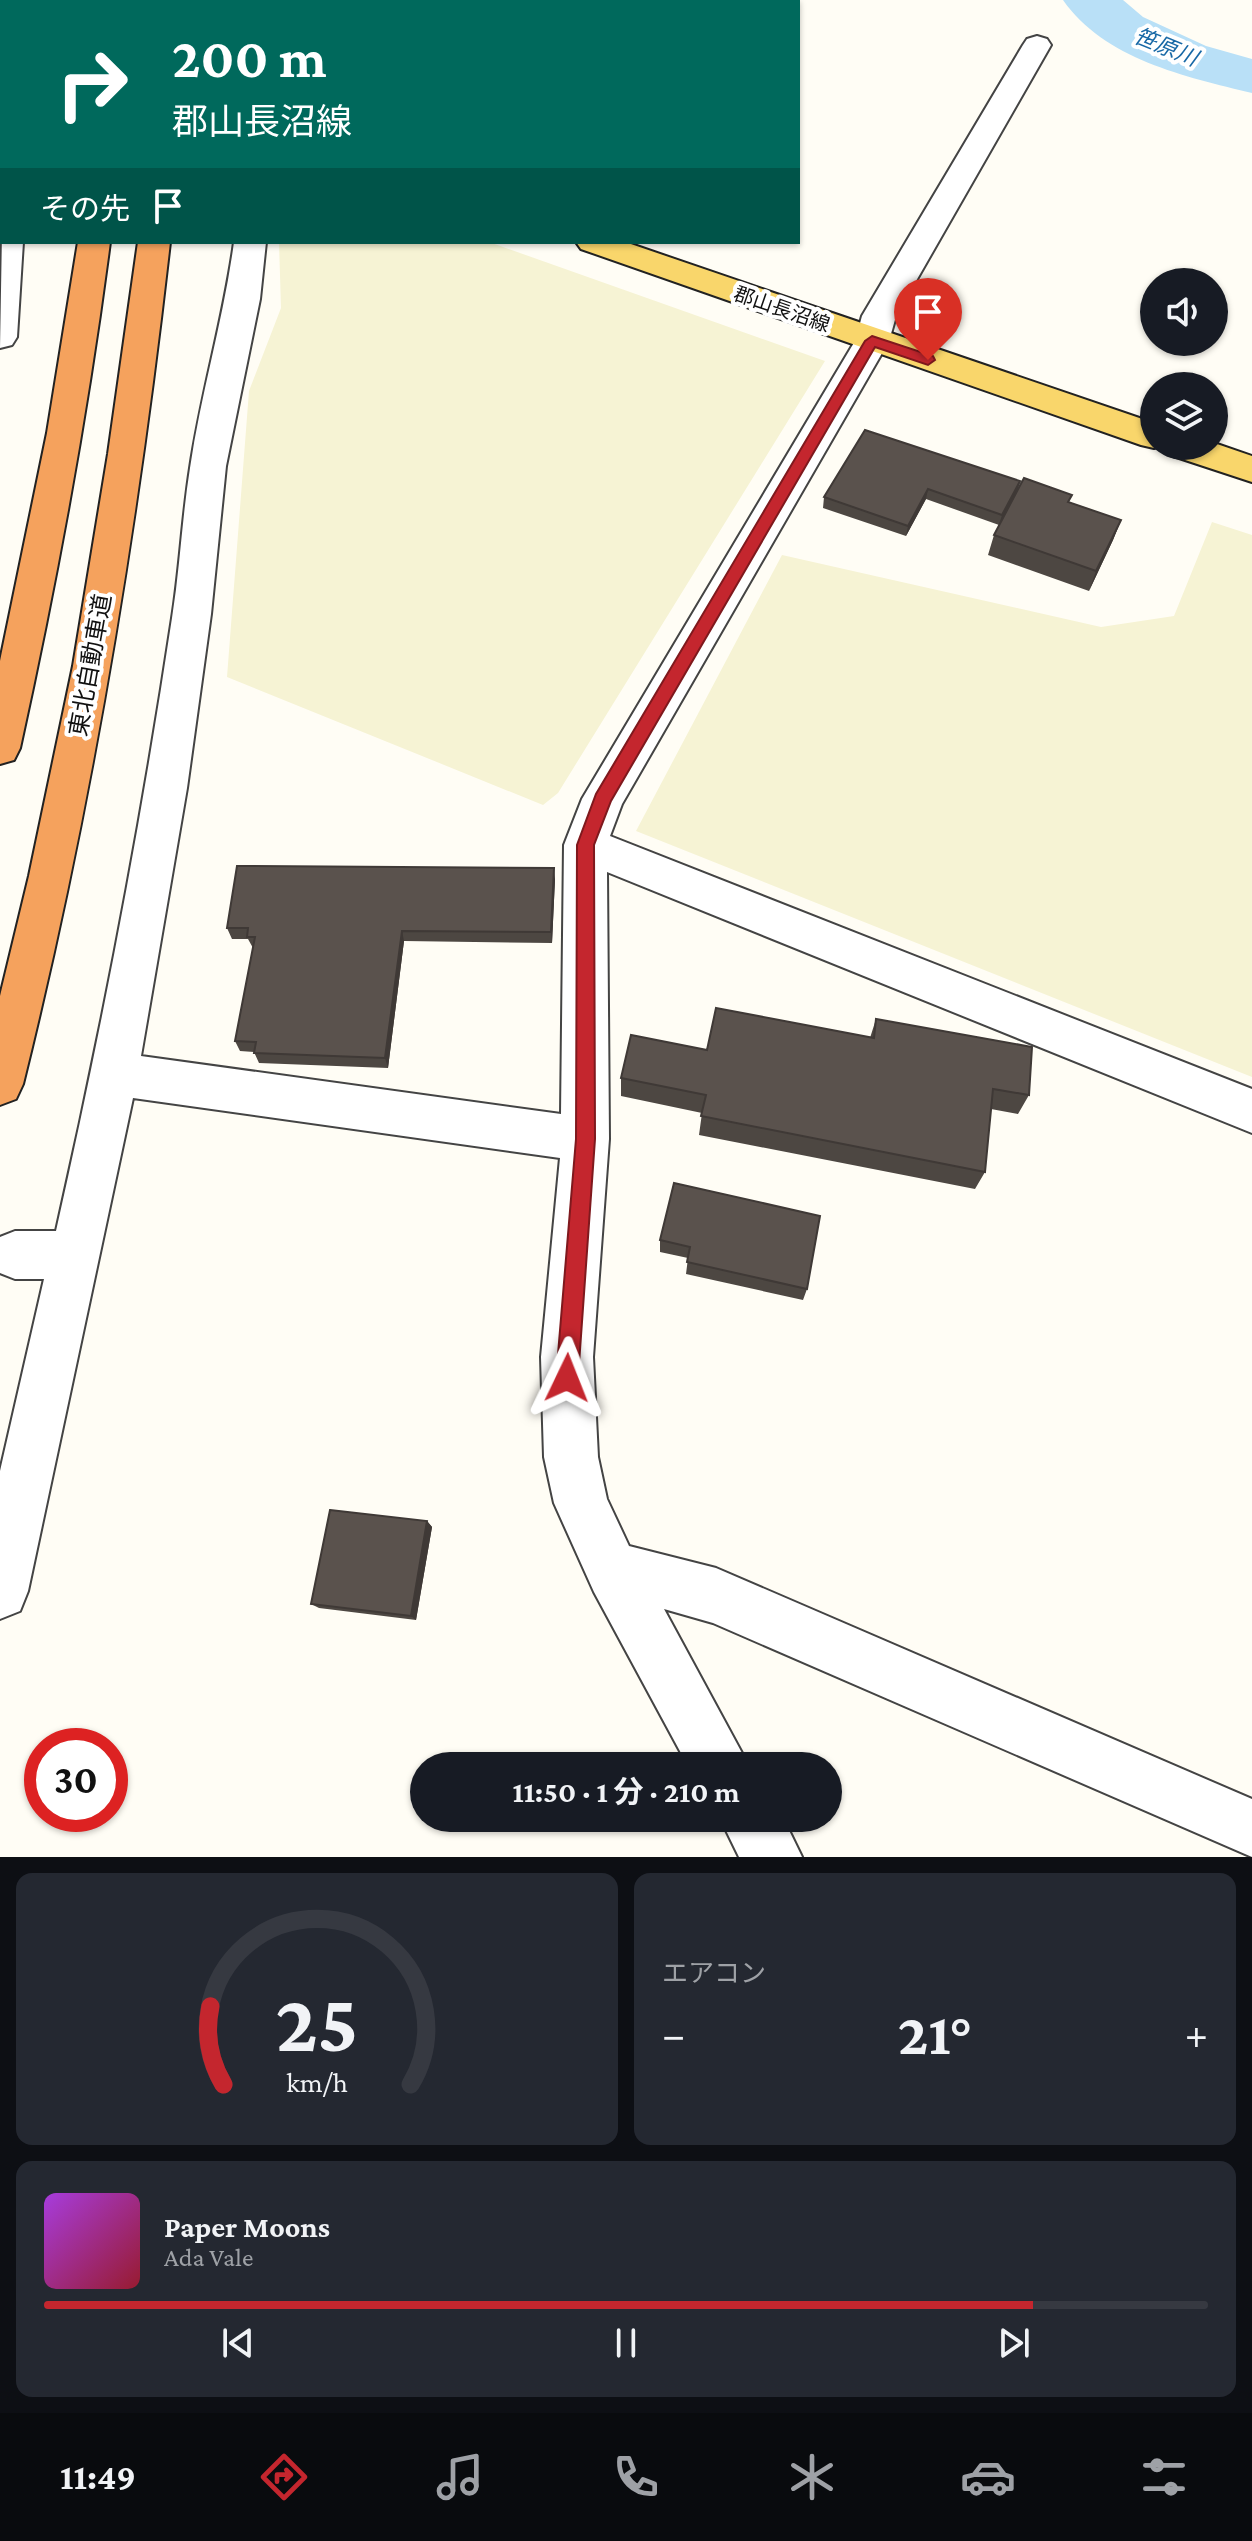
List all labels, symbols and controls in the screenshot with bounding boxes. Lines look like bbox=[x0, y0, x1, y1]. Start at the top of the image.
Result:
water label: 笹原川 bbox=[1131, 23, 1203, 72]
text: 200 m bbox=[172, 27, 327, 89]
icon: right bbox=[40, 32, 144, 136]
text: 郡山長沼線 bbox=[172, 102, 352, 142]
icon: arrive bbox=[146, 184, 190, 228]
text: その先 bbox=[40, 192, 130, 225]
map controls bbox=[1140, 268, 1228, 460]
button: sound bbox=[1140, 268, 1228, 356]
pin bbox=[894, 278, 962, 360]
street label: 郡山長沼線 bbox=[731, 282, 833, 336]
icon: arrive bbox=[906, 290, 950, 334]
button: layers bbox=[1140, 372, 1228, 460]
street label: 東北自動車道 bbox=[64, 592, 116, 738]
position arrow bbox=[525, 1336, 609, 1420]
speed limit sign: 30 bbox=[24, 1728, 128, 1832]
text: 11:50 · 1 分 · 210 m bbox=[512, 1775, 740, 1808]
text: エアコン bbox=[662, 1959, 766, 1988]
text: 25 bbox=[275, 1976, 359, 2069]
text: 21° bbox=[898, 2000, 972, 2067]
text: − bbox=[662, 2010, 685, 2058]
text: + bbox=[1185, 2010, 1208, 2058]
text: km/h bbox=[286, 2066, 348, 2098]
text: Paper Moons bbox=[164, 2210, 330, 2243]
text: Ada Vale bbox=[164, 2243, 253, 2272]
icon: previous bbox=[216, 2321, 260, 2365]
icon: pause bbox=[604, 2321, 648, 2365]
icon: next bbox=[992, 2321, 1036, 2365]
icon: directions bbox=[256, 2449, 312, 2505]
icon: music bbox=[432, 2449, 488, 2505]
icon: phone bbox=[608, 2449, 664, 2505]
icon: climate bbox=[784, 2449, 840, 2505]
icon: car bbox=[960, 2449, 1016, 2505]
icon: filters bbox=[1136, 2449, 1192, 2505]
text: 11:49 bbox=[60, 2457, 136, 2497]

